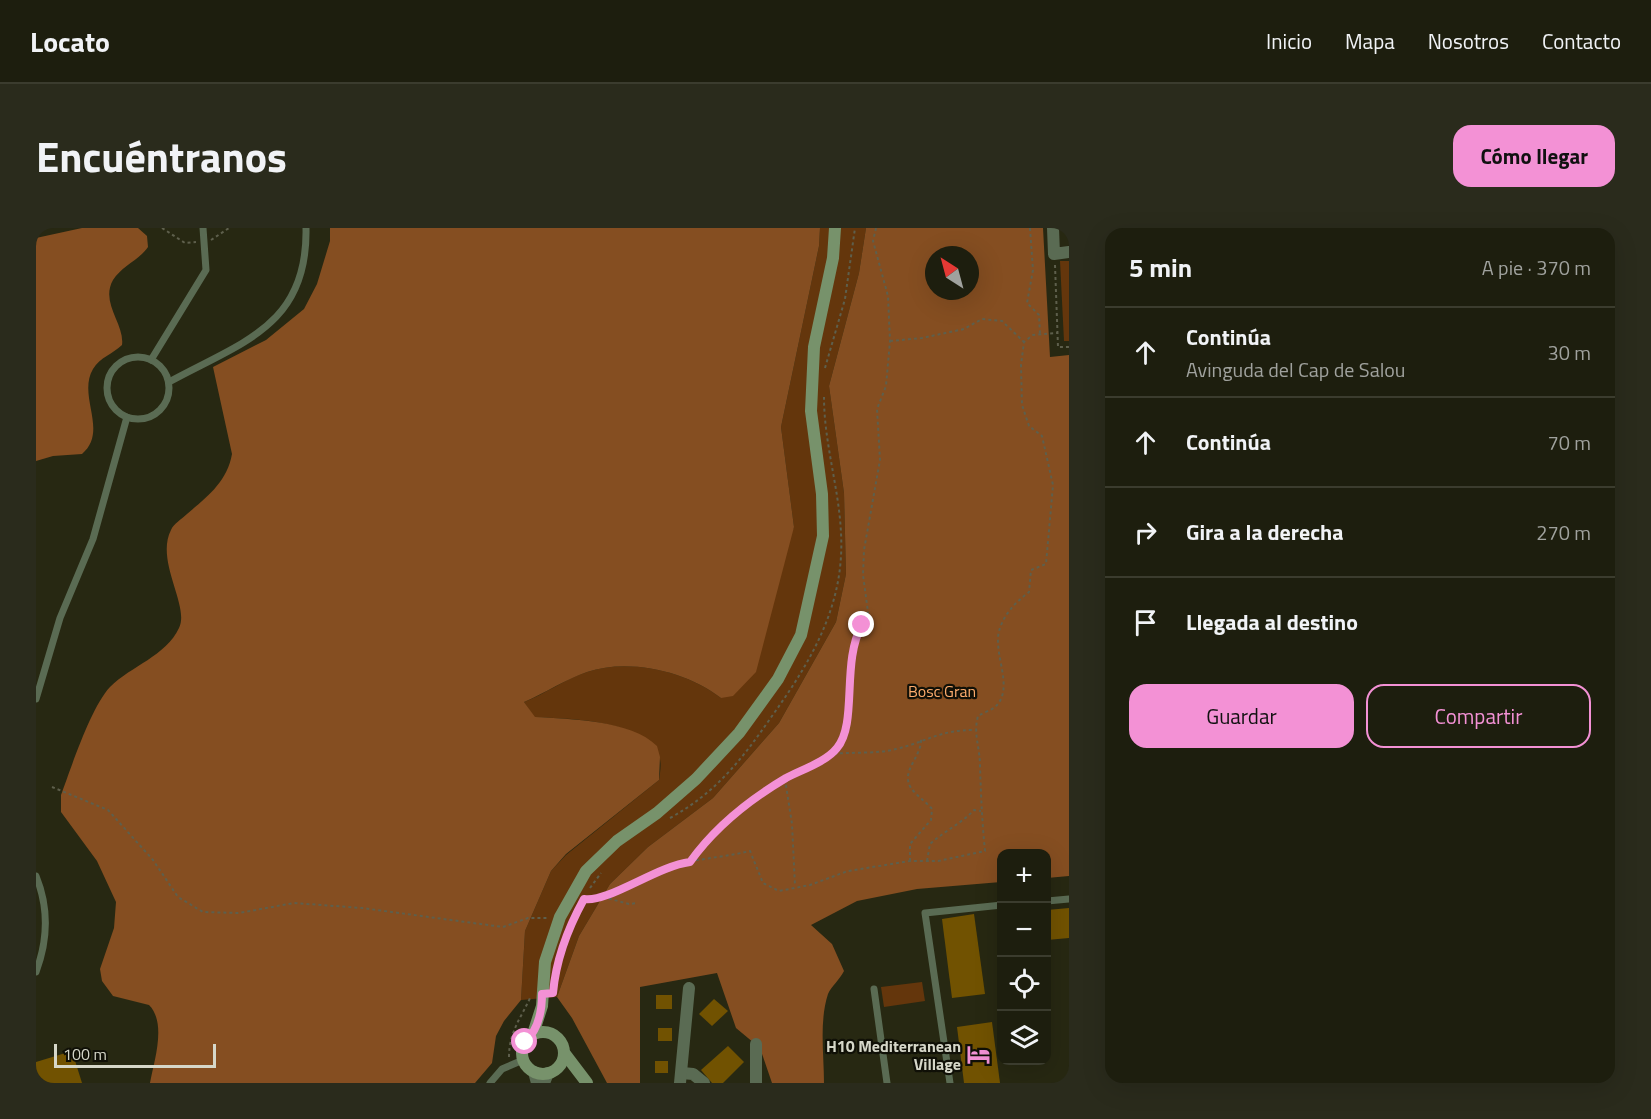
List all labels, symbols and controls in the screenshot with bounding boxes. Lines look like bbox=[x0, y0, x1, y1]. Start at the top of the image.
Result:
text: Locato bbox=[30, 20, 110, 63]
text: Inicio bbox=[1266, 25, 1312, 57]
text: Mapa bbox=[1345, 25, 1395, 57]
text: Nosotros bbox=[1428, 25, 1509, 57]
text: Contacto bbox=[1542, 25, 1621, 57]
text: Encuéntranos bbox=[36, 124, 287, 188]
button: Cómo llegar bbox=[1453, 125, 1615, 187]
north arrow bbox=[925, 246, 979, 300]
text: 5 min bbox=[1129, 248, 1192, 287]
text: A pie · 370 m bbox=[1482, 252, 1591, 283]
text: Continúa bbox=[1186, 320, 1271, 354]
icon: ahead bbox=[1129, 336, 1162, 369]
text: 30 m bbox=[1547, 337, 1591, 368]
text: Avinguda del Cap de Salou bbox=[1186, 354, 1405, 385]
text: Continúa bbox=[1186, 425, 1271, 459]
icon: ahead bbox=[1129, 426, 1162, 459]
text: 70 m bbox=[1547, 427, 1591, 458]
text: Gira a la derecha bbox=[1186, 515, 1343, 549]
icon: right bbox=[1129, 516, 1162, 549]
text: 270 m bbox=[1536, 517, 1591, 548]
text: Llegada al destino bbox=[1186, 605, 1358, 639]
icon: arrive bbox=[1129, 606, 1162, 639]
route end bbox=[848, 611, 874, 637]
park label: Bosc Gran bbox=[908, 679, 976, 703]
button: Guardar bbox=[1129, 684, 1354, 748]
button: Compartir bbox=[1366, 684, 1591, 748]
map controls bbox=[997, 849, 1051, 1065]
button: + bbox=[997, 849, 1051, 903]
button: − bbox=[997, 903, 1051, 957]
button: locate bbox=[997, 957, 1051, 1011]
button: layers bbox=[997, 1011, 1051, 1065]
route start bbox=[511, 1028, 537, 1054]
place label: H10 Mediterranean Village bbox=[826, 1034, 961, 1076]
scale bar bbox=[54, 1041, 216, 1068]
text: 100 m bbox=[63, 1042, 107, 1066]
hotel icon: H10 Mediterranean Village bbox=[966, 1042, 992, 1068]

